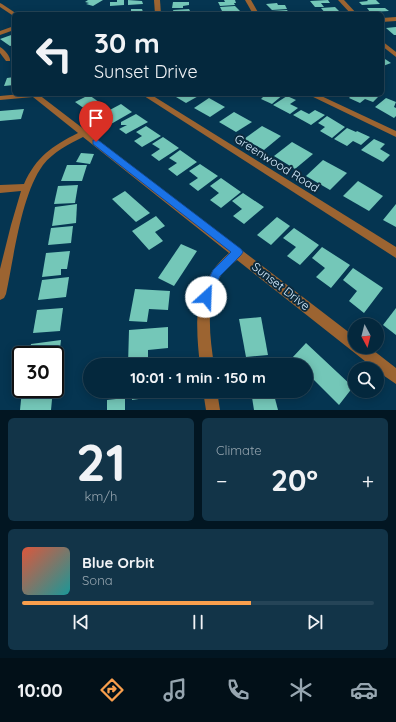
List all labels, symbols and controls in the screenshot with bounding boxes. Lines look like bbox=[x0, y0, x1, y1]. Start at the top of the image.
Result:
text: 30 m bbox=[94, 25, 160, 60]
icon: left bbox=[28, 28, 80, 80]
text: Sunset Drive bbox=[94, 60, 198, 83]
pin bbox=[79, 101, 113, 142]
icon: arrive bbox=[85, 107, 107, 129]
street label: Greenwood Road bbox=[232, 131, 322, 195]
street label: Sunset Drive bbox=[249, 259, 313, 313]
position arrow bbox=[185, 276, 227, 318]
north arrow bbox=[348, 318, 384, 354]
map controls bbox=[348, 318, 384, 398]
speed limit sign: 30 bbox=[12, 346, 64, 398]
button: search bbox=[348, 362, 384, 398]
text: 10:01 · 1 min · 150 m bbox=[130, 368, 266, 387]
text: 21 bbox=[76, 429, 126, 494]
text: Climate bbox=[216, 442, 262, 458]
text: 20° bbox=[271, 461, 318, 499]
text: − bbox=[216, 467, 227, 495]
text: + bbox=[362, 467, 374, 495]
text: km/h bbox=[85, 488, 117, 504]
text: Blue Orbit bbox=[82, 553, 155, 572]
text: Sona bbox=[82, 572, 113, 588]
icon: previous bbox=[70, 611, 92, 633]
icon: pause bbox=[187, 611, 209, 633]
icon: next bbox=[304, 611, 326, 633]
icon: directions bbox=[98, 676, 126, 704]
icon: music bbox=[161, 676, 189, 704]
icon: phone bbox=[224, 676, 252, 704]
icon: climate bbox=[287, 676, 315, 704]
icon: car bbox=[350, 676, 378, 704]
text: 10:00 bbox=[18, 679, 63, 702]

